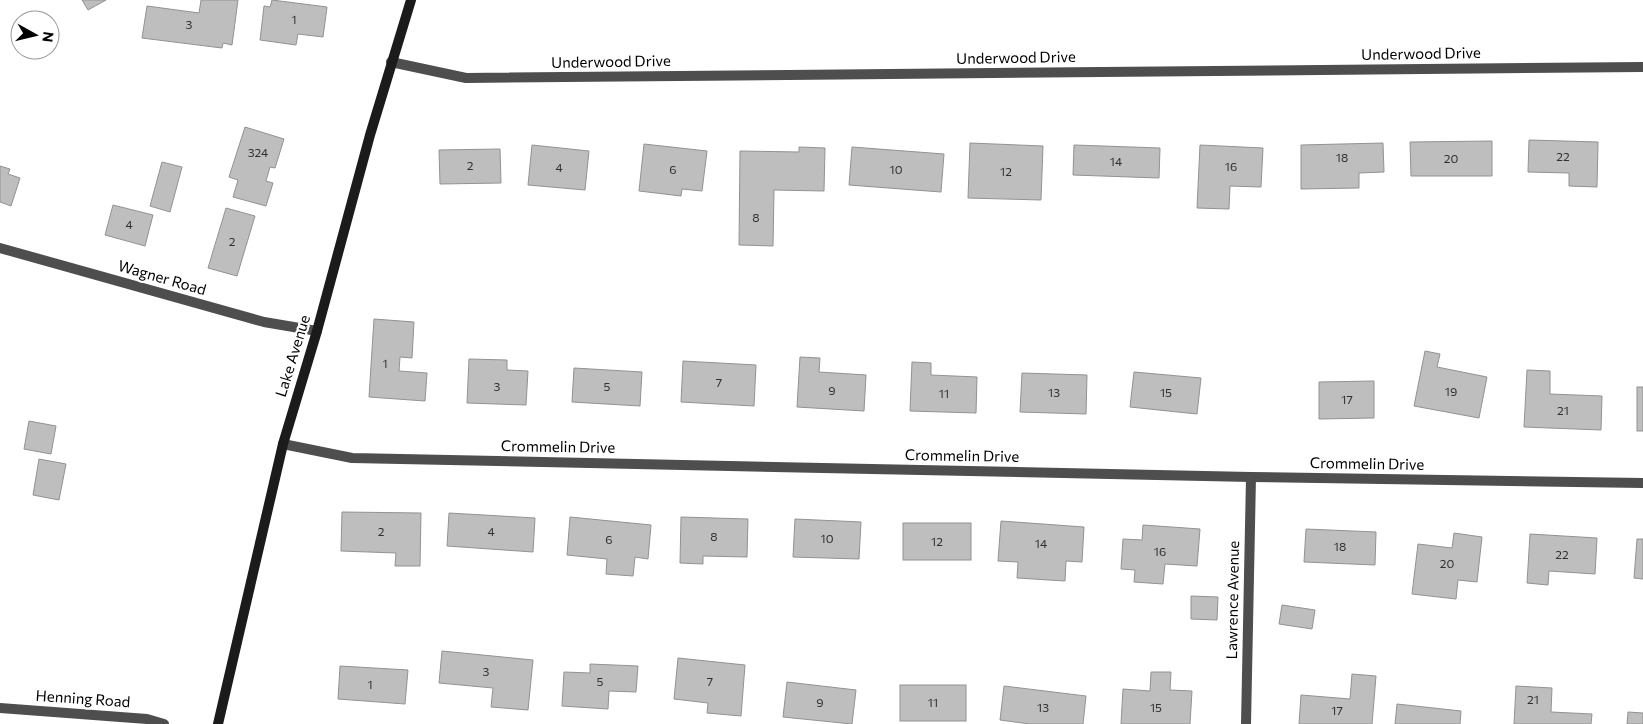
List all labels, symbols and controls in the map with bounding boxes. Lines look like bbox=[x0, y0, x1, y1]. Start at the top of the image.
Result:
north arrow bbox=[10, 10, 60, 60]
house number: 1 bbox=[291, 12, 297, 26]
house number: 3 bbox=[186, 17, 193, 31]
text: N bbox=[39, 30, 58, 43]
street label: Underwood Drive bbox=[1361, 43, 1481, 63]
street label: Underwood Drive bbox=[956, 47, 1076, 67]
street label: Underwood Drive bbox=[551, 51, 671, 71]
house number: 324 bbox=[248, 145, 268, 159]
house number: 22 bbox=[1556, 149, 1570, 163]
house number: 18 bbox=[1336, 150, 1348, 164]
house number: 20 bbox=[1444, 151, 1458, 165]
house number: 14 bbox=[1110, 154, 1122, 168]
house number: 2 bbox=[467, 158, 474, 172]
house number: 16 bbox=[1225, 159, 1237, 173]
house number: 4 bbox=[555, 160, 563, 174]
house number: 6 bbox=[669, 162, 677, 176]
house number: 10 bbox=[890, 162, 903, 176]
house number: 12 bbox=[1000, 164, 1012, 178]
house number: 8 bbox=[752, 210, 760, 224]
house number: 4 bbox=[125, 217, 133, 231]
house number: 2 bbox=[229, 234, 236, 248]
street label: Wagner Road bbox=[116, 256, 208, 298]
street label: Lake Avenue bbox=[271, 312, 313, 399]
house number: 1 bbox=[382, 356, 388, 370]
house number: 7 bbox=[716, 375, 722, 389]
house number: 3 bbox=[494, 379, 501, 393]
house number: 5 bbox=[604, 379, 611, 393]
house number: 9 bbox=[828, 383, 836, 397]
house number: 19 bbox=[1445, 384, 1457, 398]
house number: 13 bbox=[1048, 385, 1060, 399]
house number: 15 bbox=[1160, 385, 1172, 399]
house number: 11 bbox=[939, 386, 949, 400]
house number: 17 bbox=[1341, 392, 1353, 406]
house number: 21 bbox=[1557, 403, 1569, 417]
street label: Crommelin Drive bbox=[501, 436, 615, 456]
street label: Crommelin Drive bbox=[905, 445, 1019, 465]
street label: Crommelin Drive bbox=[1310, 453, 1424, 473]
house number: 2 bbox=[378, 524, 385, 538]
house number: 4 bbox=[487, 524, 495, 538]
house number: 8 bbox=[710, 529, 718, 543]
house number: 10 bbox=[821, 531, 834, 545]
house number: 6 bbox=[605, 532, 613, 546]
house number: 12 bbox=[931, 534, 943, 548]
house number: 14 bbox=[1035, 536, 1047, 550]
house number: 18 bbox=[1334, 539, 1346, 553]
street label: Lawrence Avenue bbox=[1222, 540, 1242, 659]
house number: 16 bbox=[1154, 544, 1166, 558]
house number: 22 bbox=[1555, 547, 1569, 561]
house number: 20 bbox=[1440, 556, 1454, 570]
house number: 3 bbox=[483, 664, 490, 678]
house number: 5 bbox=[597, 674, 604, 688]
house number: 7 bbox=[707, 674, 713, 688]
house number: 1 bbox=[367, 677, 373, 691]
street label: Henning Road bbox=[35, 686, 131, 710]
house number: 21 bbox=[1527, 692, 1539, 706]
house number: 9 bbox=[816, 695, 824, 709]
house number: 11 bbox=[928, 695, 938, 709]
house number: 13 bbox=[1037, 700, 1049, 714]
house number: 15 bbox=[1150, 700, 1162, 714]
house number: 17 bbox=[1331, 703, 1343, 717]

